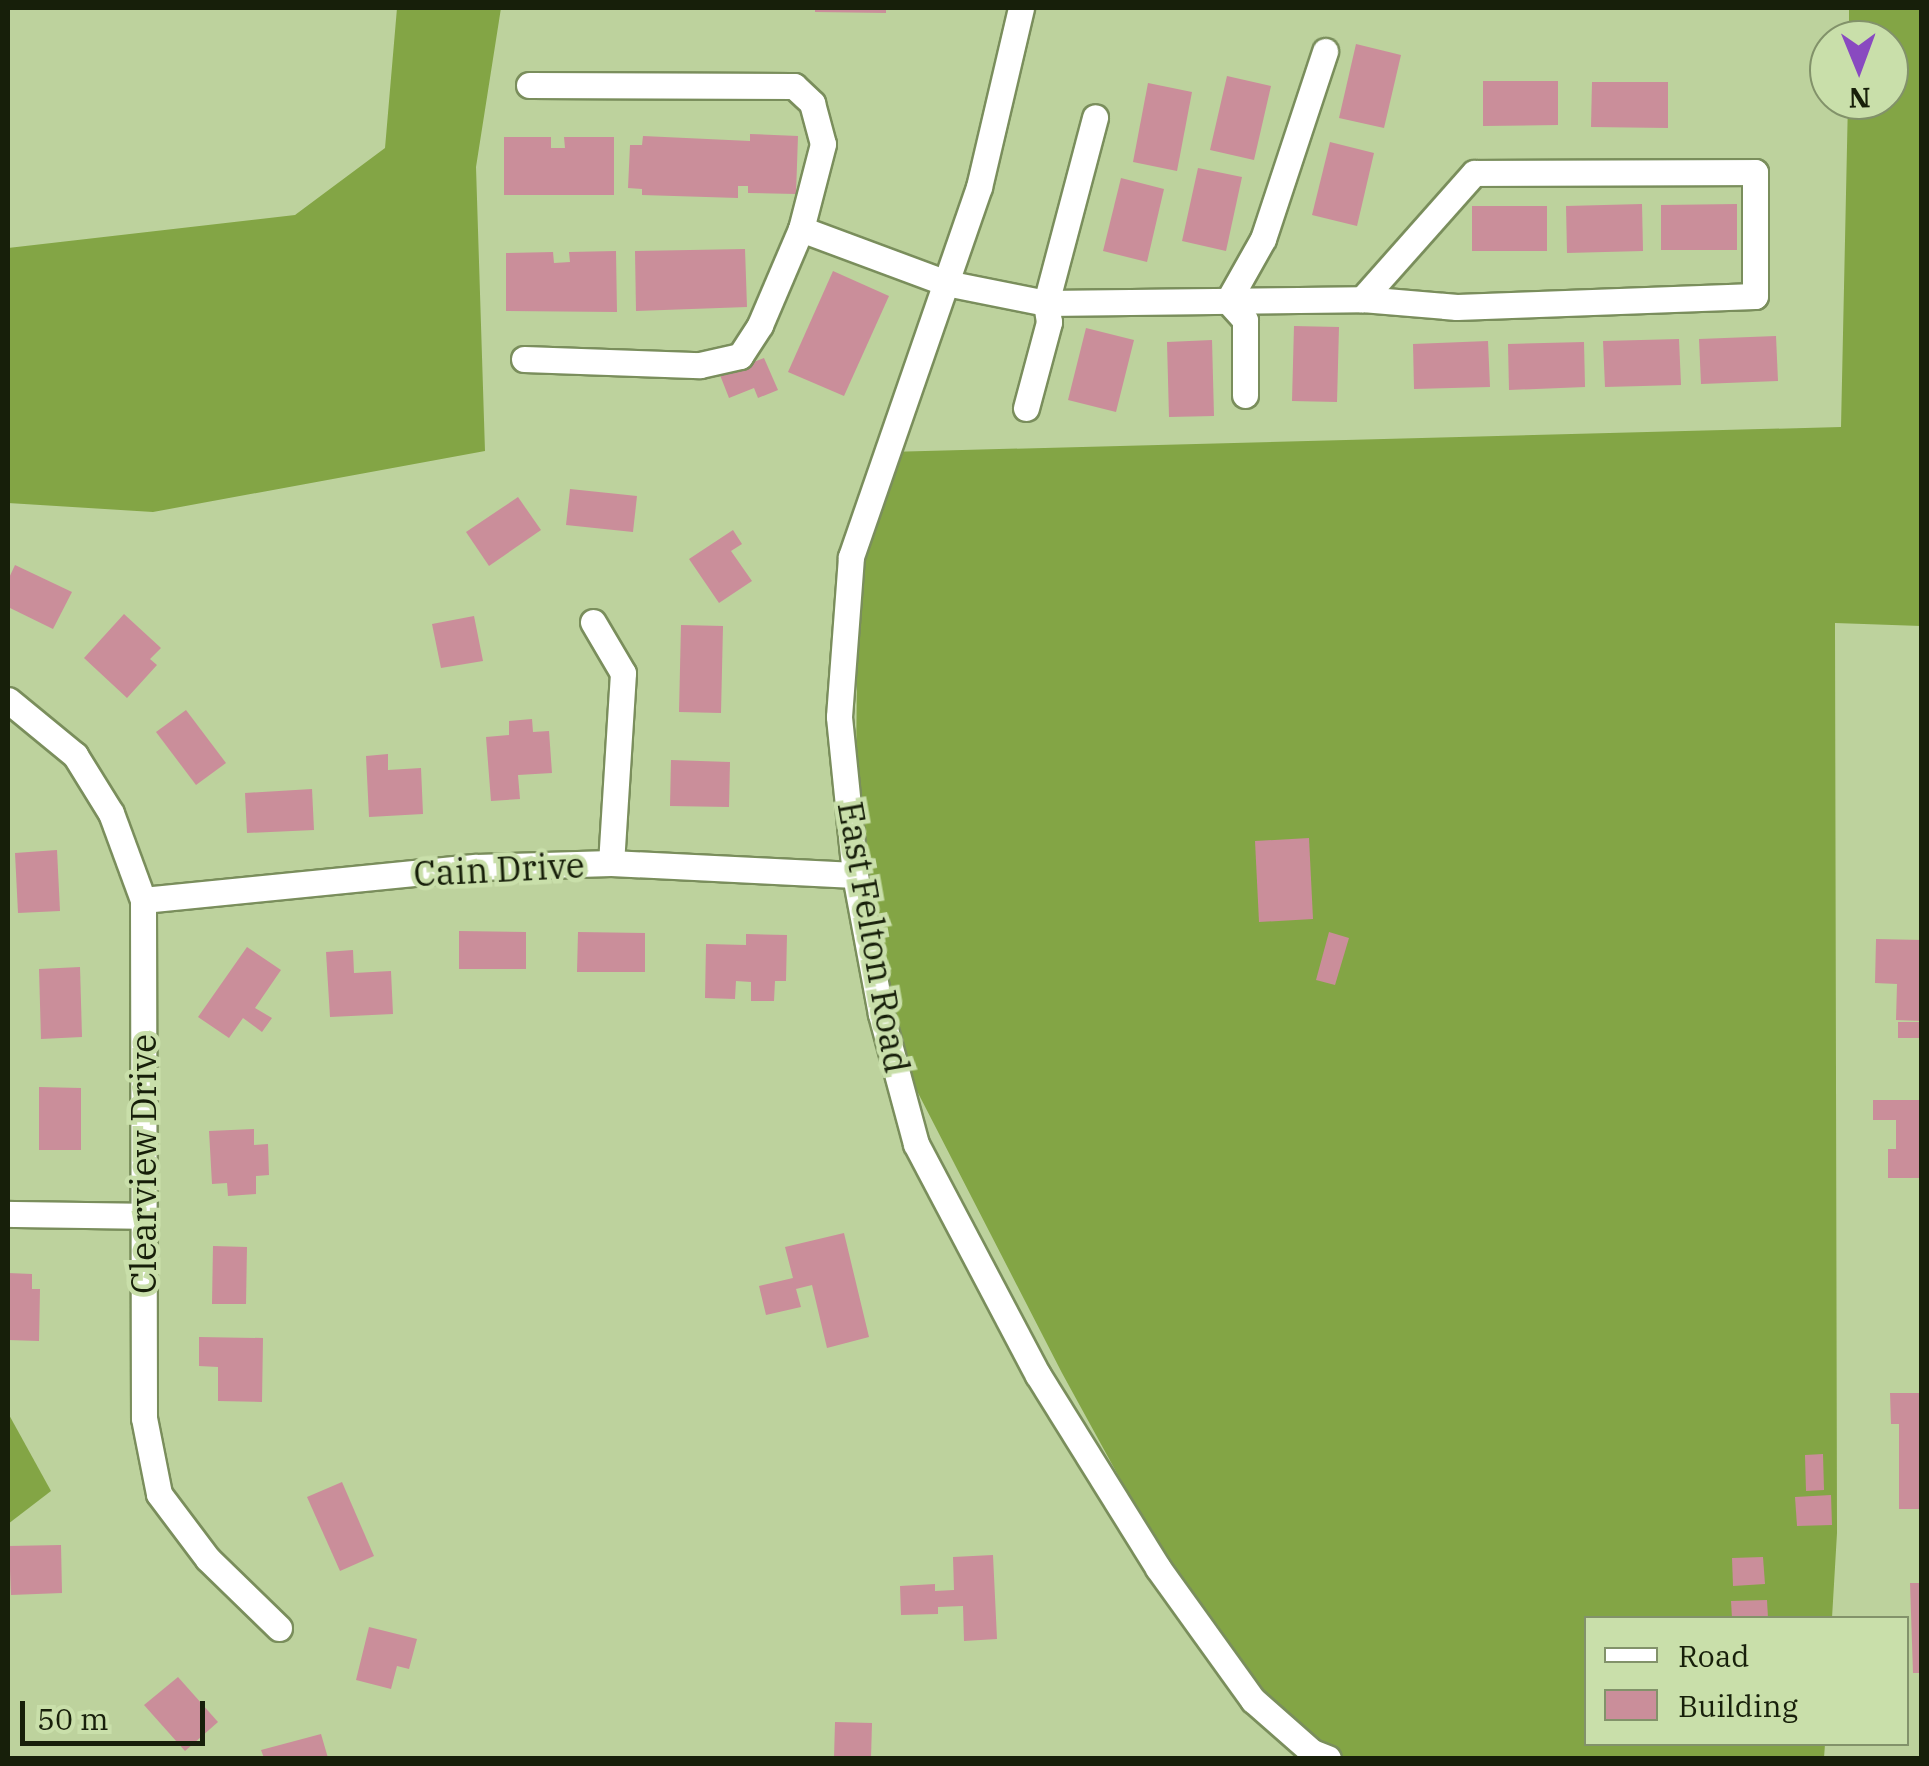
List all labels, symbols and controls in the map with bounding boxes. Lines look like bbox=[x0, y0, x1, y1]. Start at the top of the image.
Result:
north arrow bbox=[1809, 20, 1909, 120]
text: N bbox=[1848, 80, 1871, 117]
street label: East Felton Road bbox=[829, 798, 919, 1076]
street label: Cain Drive bbox=[412, 844, 586, 894]
street label: Clearview Drive bbox=[122, 1034, 164, 1294]
legend bbox=[1584, 1616, 1909, 1746]
text: Road bbox=[1678, 1636, 1750, 1675]
scale bar bbox=[25, 1681, 210, 1743]
text: Building bbox=[1678, 1686, 1798, 1725]
text: 50 m bbox=[37, 1699, 109, 1738]

